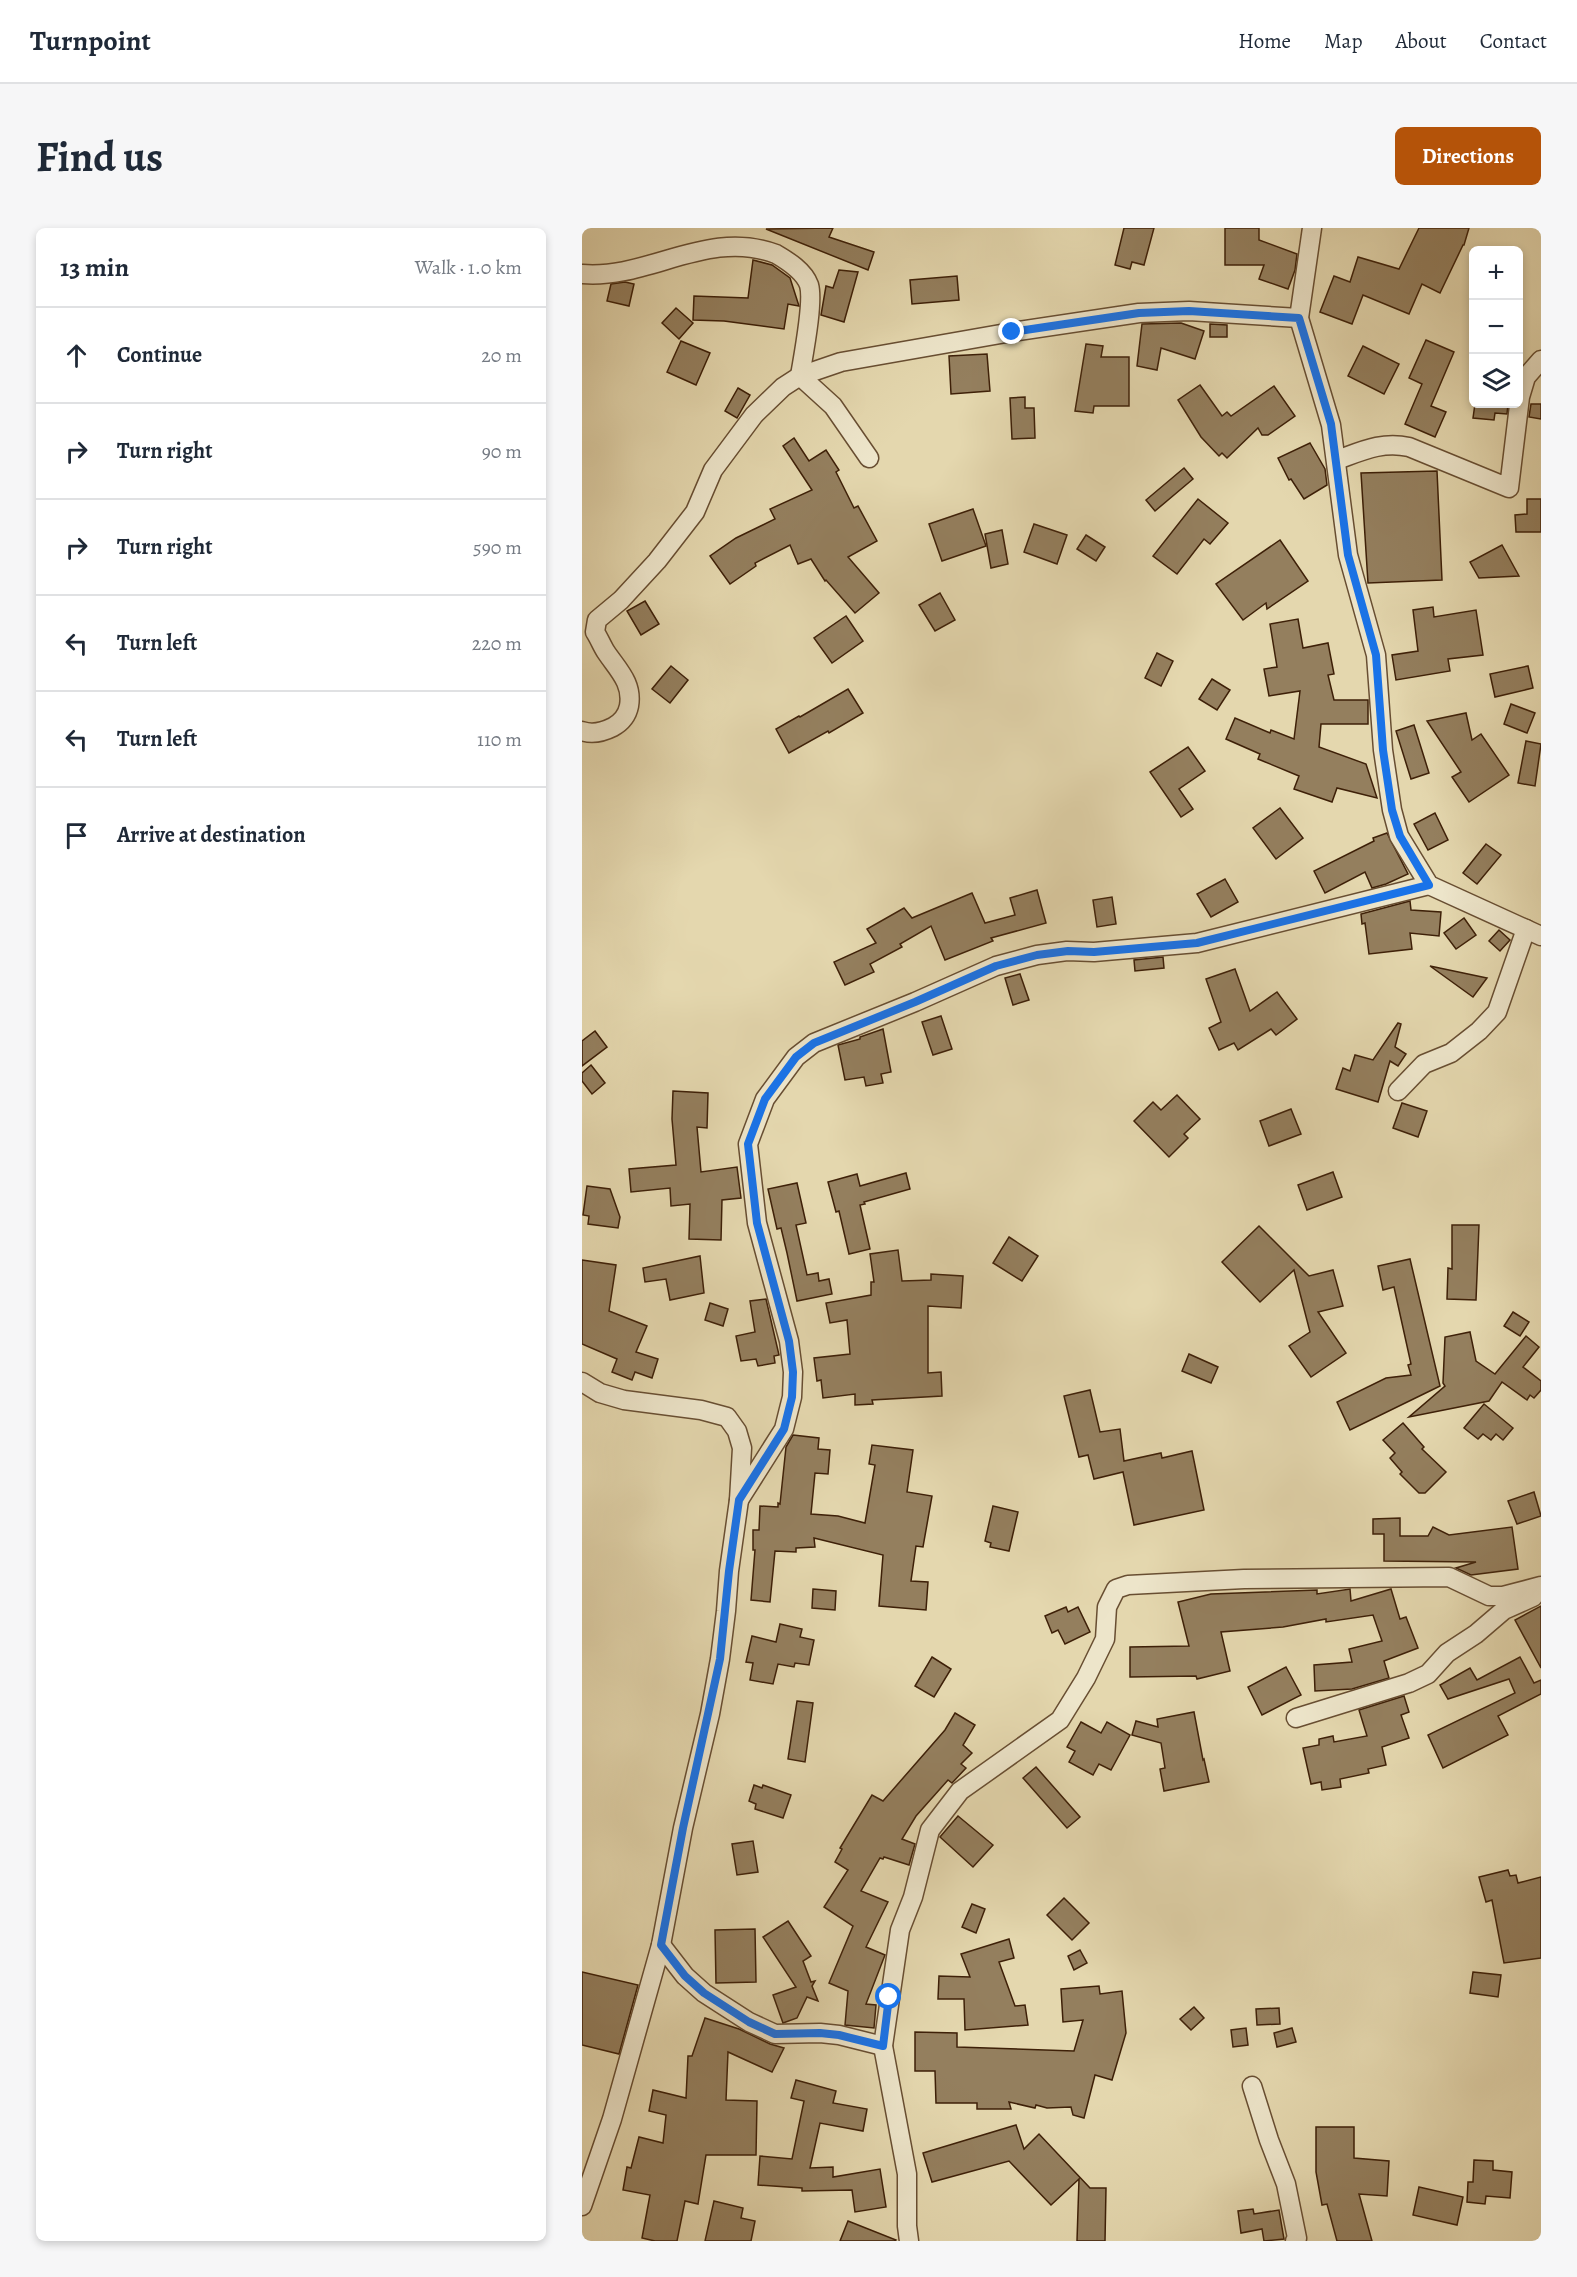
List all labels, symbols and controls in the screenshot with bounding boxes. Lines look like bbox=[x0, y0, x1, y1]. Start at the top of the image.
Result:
text: Turnpoint bbox=[30, 22, 151, 60]
text: Home bbox=[1238, 27, 1291, 55]
text: Map bbox=[1324, 27, 1362, 55]
text: About bbox=[1395, 27, 1447, 55]
text: Contact bbox=[1480, 27, 1547, 55]
button: Directions bbox=[1395, 127, 1541, 185]
text: Find us bbox=[36, 128, 163, 185]
map controls bbox=[1469, 246, 1523, 408]
button: + bbox=[1469, 246, 1523, 300]
text: 13 min bbox=[60, 250, 129, 285]
text: Walk · 1.0 km bbox=[415, 254, 522, 281]
button: − bbox=[1469, 300, 1523, 354]
route end bbox=[998, 318, 1024, 344]
icon: ahead bbox=[60, 339, 93, 372]
text: Continue bbox=[117, 340, 202, 370]
text: 20 m bbox=[481, 342, 522, 369]
button: layers bbox=[1469, 354, 1523, 408]
icon: right bbox=[60, 435, 93, 468]
text: Turn right bbox=[117, 436, 213, 466]
text: 90 m bbox=[482, 438, 522, 465]
icon: right bbox=[60, 531, 93, 564]
text: Turn right bbox=[117, 532, 213, 562]
text: 590 m bbox=[473, 534, 522, 561]
icon: left bbox=[60, 627, 93, 660]
text: Turn left bbox=[117, 628, 197, 658]
text: 220 m bbox=[472, 630, 522, 657]
icon: left bbox=[60, 723, 93, 756]
text: Turn left bbox=[117, 724, 197, 754]
text: 110 m bbox=[477, 726, 522, 753]
icon: arrive bbox=[60, 819, 93, 852]
text: Arrive at destination bbox=[117, 820, 306, 850]
route start bbox=[875, 1983, 901, 2009]

